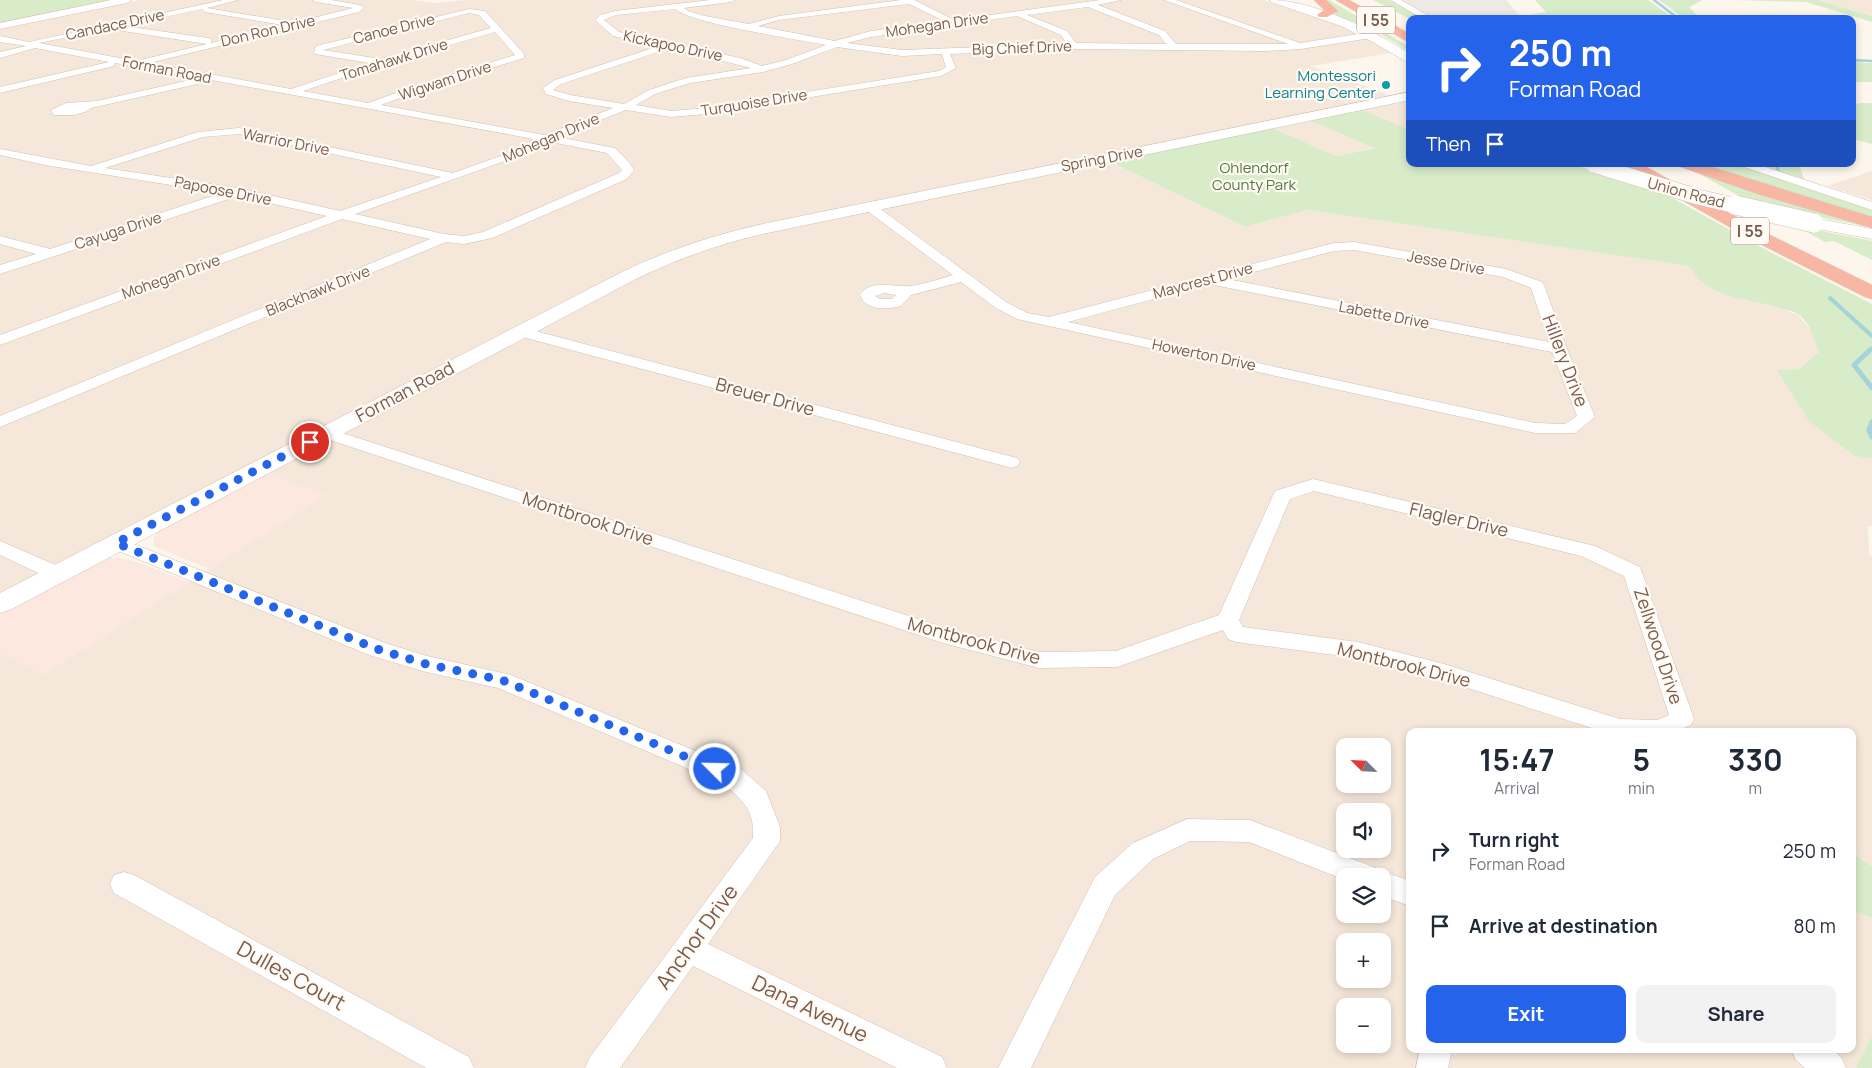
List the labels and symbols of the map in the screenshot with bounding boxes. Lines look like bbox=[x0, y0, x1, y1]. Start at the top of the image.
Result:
street label: Candace Drive bbox=[64, 4, 166, 45]
road number: I 55 bbox=[1357, 6, 1395, 34]
street label: Mohegan Drive bbox=[884, 7, 990, 42]
street label: Canoe Drive bbox=[351, 8, 437, 49]
street label: Don Ron Drive bbox=[219, 9, 317, 52]
street label: Kickapoo Drive bbox=[621, 25, 725, 66]
street label: Tomahawk Drive bbox=[337, 33, 451, 86]
street label: Big Chief Drive bbox=[972, 35, 1072, 60]
street label: Forman Road bbox=[121, 51, 213, 88]
street label: Wigwam Drive bbox=[396, 56, 494, 105]
place label: Montessori Learning Center bbox=[1265, 65, 1377, 103]
marker: Montessori Learning Center bbox=[1380, 79, 1392, 91]
street label: Turquoise Drive bbox=[699, 84, 809, 121]
street label: Mohegan Drive bbox=[499, 108, 603, 167]
street label: Warrior Drive bbox=[241, 123, 332, 160]
street label: Spring Drive bbox=[1059, 140, 1145, 177]
park label: Ohlendorf County Park bbox=[1212, 157, 1297, 195]
street label: Papoose Drive bbox=[173, 171, 274, 210]
street label: Union Road bbox=[1645, 172, 1727, 213]
street label: Cayuga Drive bbox=[71, 206, 164, 255]
road number: I 55 bbox=[1731, 218, 1769, 245]
street label: Jesse Drive bbox=[1406, 245, 1487, 280]
street label: Mohegan Drive bbox=[119, 249, 223, 304]
street label: Maycrest Drive bbox=[1151, 257, 1255, 304]
street label: Blackhawk Drive bbox=[263, 260, 373, 321]
street label: Labette Drive bbox=[1337, 295, 1431, 334]
street label: Hillery Drive bbox=[1537, 311, 1595, 410]
street label: Howerton Drive bbox=[1150, 333, 1258, 376]
street label: Forman Road bbox=[351, 355, 458, 427]
street label: Breuer Drive bbox=[713, 371, 817, 421]
pin bbox=[289, 421, 331, 463]
street label: Montbrook Drive bbox=[520, 486, 657, 551]
street label: Flagler Drive bbox=[1407, 496, 1511, 542]
street label: Zellwood Drive bbox=[1629, 584, 1689, 707]
street label: Montbrook Drive bbox=[905, 611, 1043, 669]
street label: Montbrook Drive bbox=[1335, 636, 1473, 692]
north arrow bbox=[1336, 738, 1391, 792]
position arrow bbox=[688, 742, 740, 794]
street label: Anchor Drive bbox=[649, 878, 744, 994]
street label: Dulles Court bbox=[232, 934, 351, 1016]
street label: Dana Avenue bbox=[748, 968, 873, 1048]

